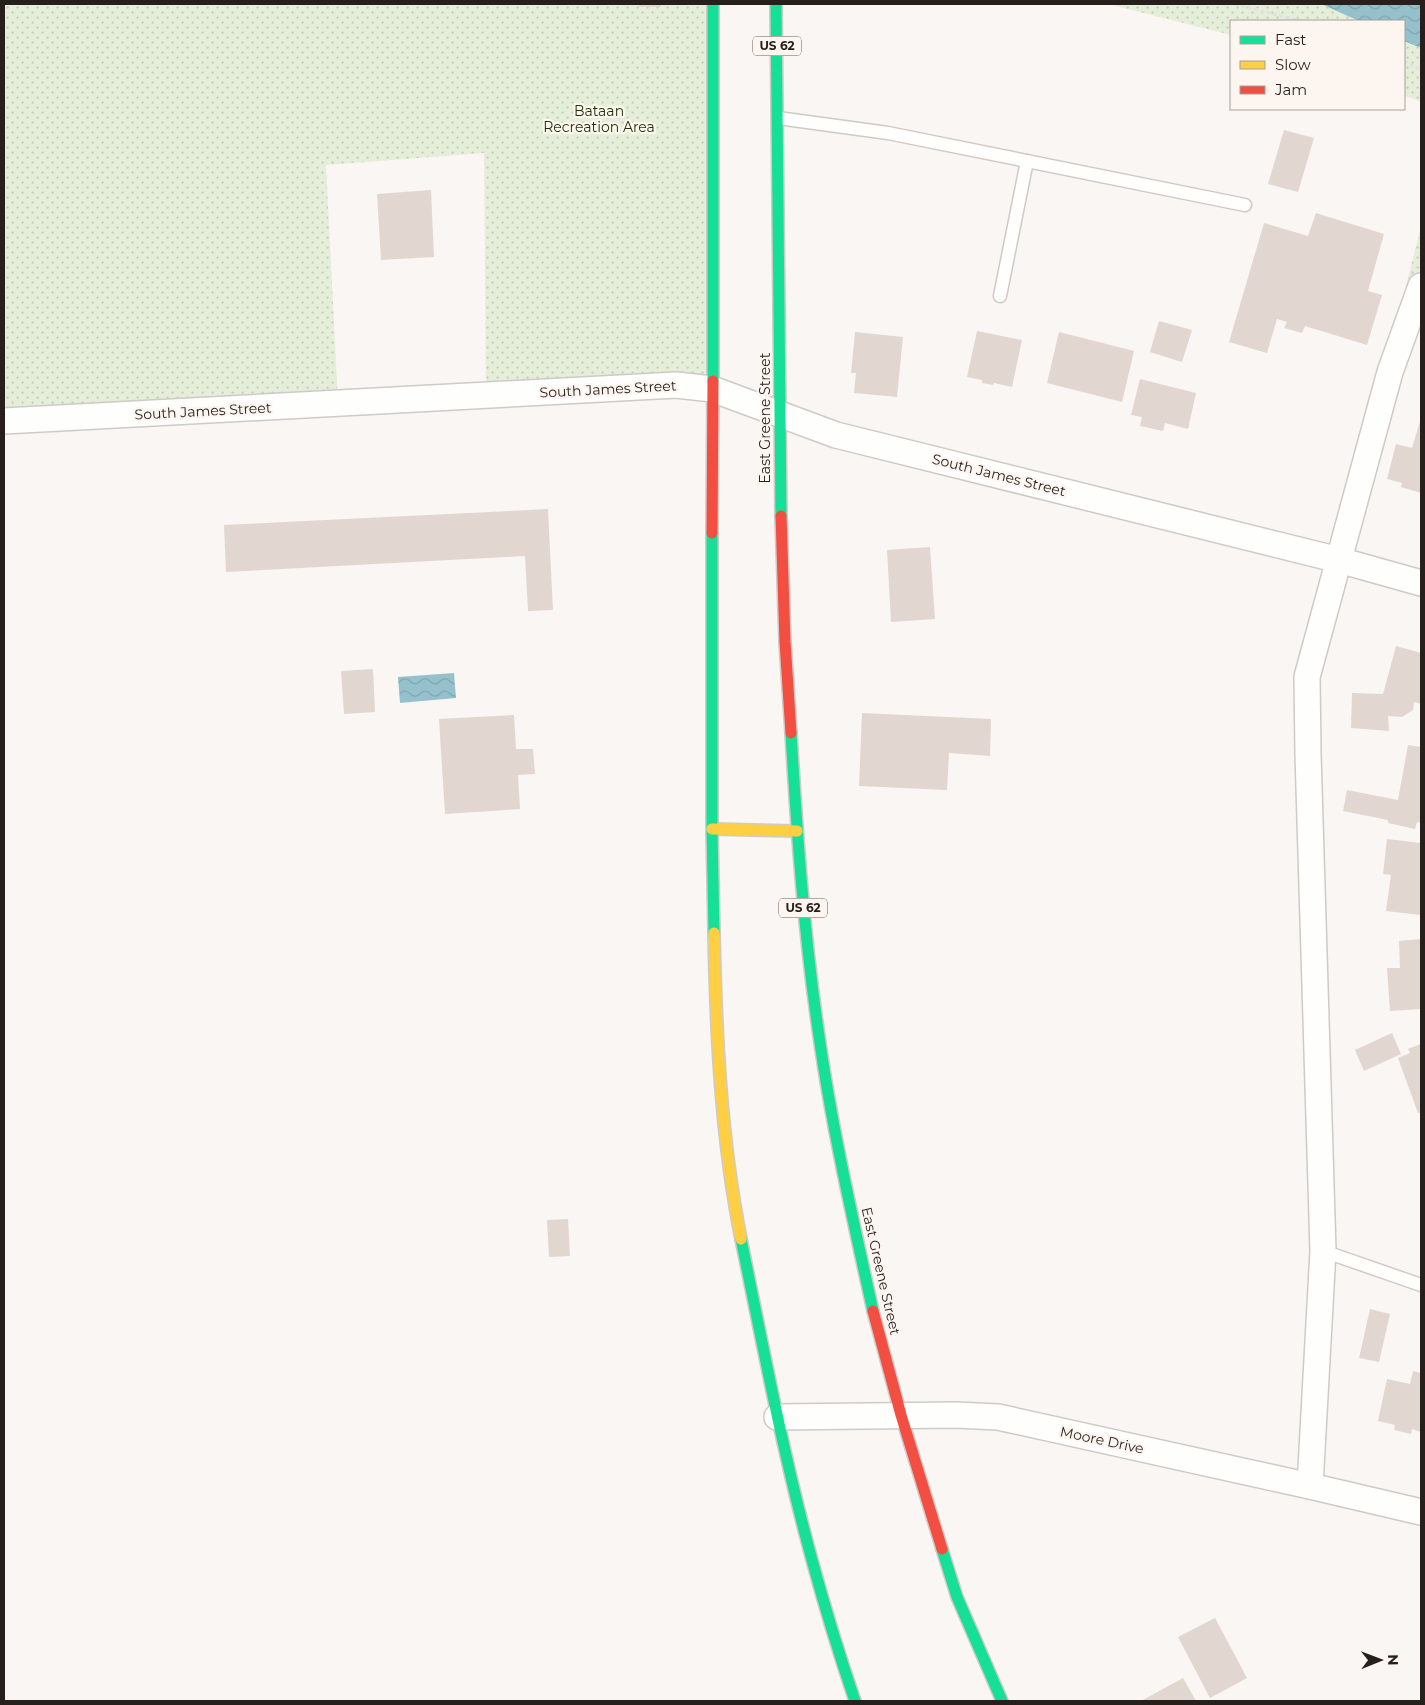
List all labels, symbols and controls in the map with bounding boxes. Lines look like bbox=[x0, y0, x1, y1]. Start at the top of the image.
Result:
legend bbox=[1230, 20, 1405, 110]
text: Fast bbox=[1275, 30, 1306, 49]
road number: US 62 bbox=[753, 36, 801, 56]
text: Slow bbox=[1275, 55, 1311, 74]
text: Jam bbox=[1274, 80, 1307, 99]
park label: Bataan Recreation Area bbox=[543, 102, 655, 136]
street label: East Greene Street bbox=[756, 352, 774, 483]
street label: South James Street bbox=[539, 376, 677, 402]
street label: South James Street bbox=[134, 398, 272, 424]
street label: South James Street bbox=[930, 450, 1068, 500]
road number: US 62 bbox=[779, 898, 827, 918]
street label: East Greene Street bbox=[858, 1205, 905, 1337]
street label: Moore Drive bbox=[1058, 1422, 1146, 1458]
north arrow bbox=[1355, 1635, 1405, 1685]
text: N bbox=[1384, 1654, 1402, 1666]

